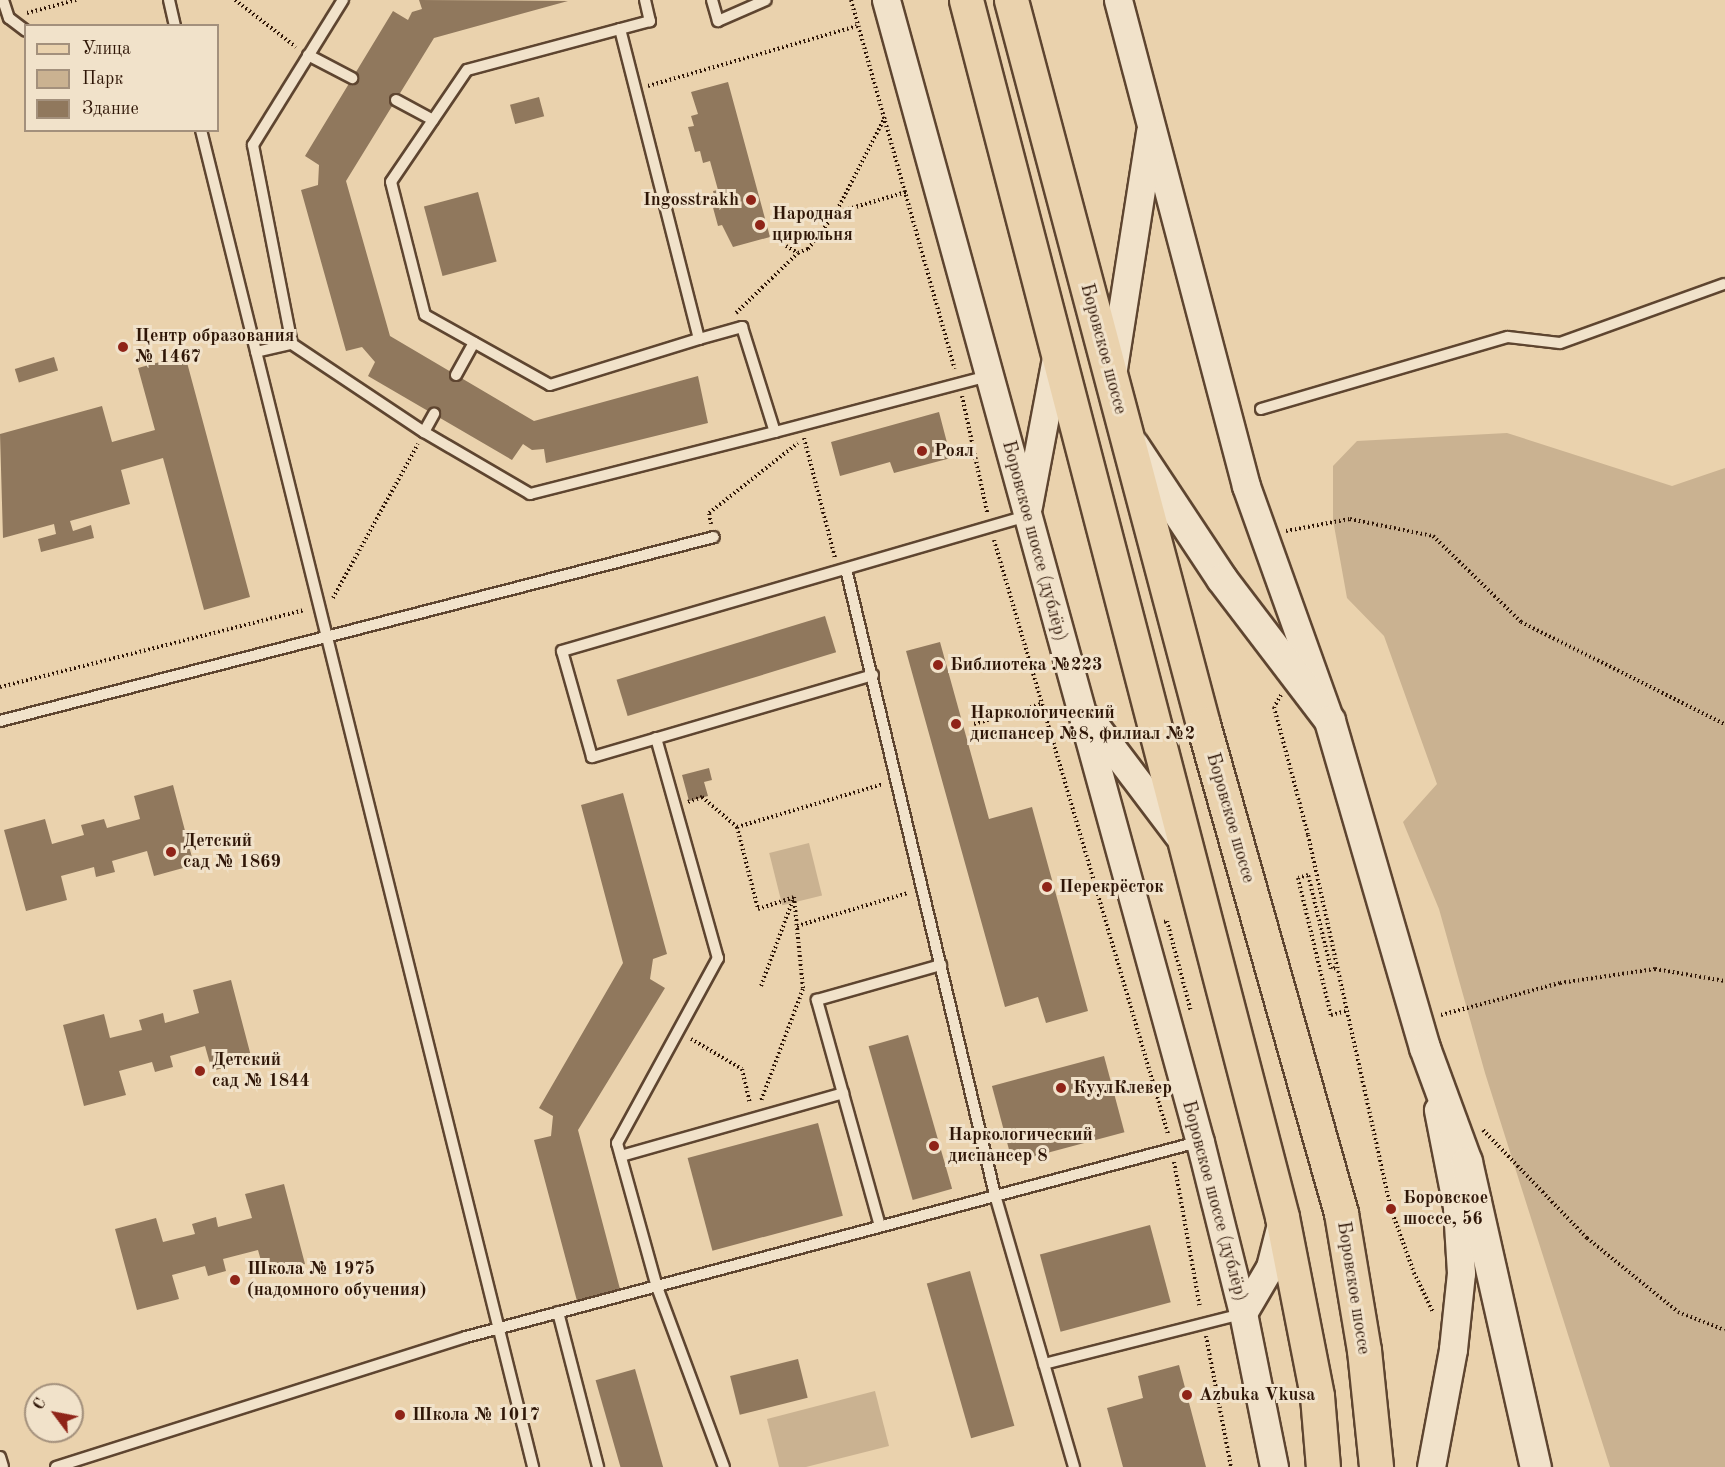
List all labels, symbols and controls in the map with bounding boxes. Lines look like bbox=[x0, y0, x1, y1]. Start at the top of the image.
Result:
legend bbox=[24, 24, 219, 132]
text: Улица bbox=[82, 40, 131, 58]
text: Парк bbox=[82, 70, 123, 88]
text: Здание bbox=[82, 100, 139, 118]
place label: Ingosstrakh bbox=[643, 189, 739, 211]
marker: Ingosstrakh bbox=[744, 193, 758, 207]
place label: Народная цирюльня bbox=[772, 204, 853, 246]
marker: Народная цирюльня bbox=[753, 218, 767, 232]
street label: Боровское шоссе bbox=[1075, 281, 1131, 417]
place label: Центр образования № 1467 bbox=[135, 326, 294, 368]
marker: Центр образования № 1467 bbox=[116, 340, 130, 354]
street label: Боровское шоссе (дублёр) bbox=[997, 438, 1071, 644]
place label: Роял bbox=[934, 440, 974, 462]
marker: Роял bbox=[915, 444, 929, 458]
place label: Библиотека №223 bbox=[950, 654, 1102, 676]
marker: Библиотека №223 bbox=[931, 658, 945, 672]
place label: Наркологический диспансер №8, филиал №2 bbox=[970, 703, 1195, 746]
marker: Наркологический диспансер №8, филиал №2 bbox=[947, 715, 965, 733]
street label: Боровское шоссе bbox=[1201, 750, 1259, 886]
place label: Детский сад № 1869 bbox=[183, 831, 281, 874]
marker: Детский сад № 1869 bbox=[164, 845, 178, 859]
place label: Перекрёсток bbox=[1059, 876, 1164, 898]
marker: Перекрёсток bbox=[1040, 880, 1054, 894]
place label: Детский сад № 1844 bbox=[212, 1050, 310, 1092]
marker: Детский сад № 1844 bbox=[193, 1064, 207, 1078]
place label: КуулКлевер bbox=[1073, 1077, 1172, 1099]
marker: КуулКлевер bbox=[1054, 1081, 1068, 1095]
street label: Боровское шоссе (дублёр) bbox=[1177, 1098, 1251, 1304]
place label: Наркологический диспансер 8 bbox=[948, 1125, 1093, 1168]
marker: Наркологический диспансер 8 bbox=[925, 1137, 943, 1155]
place label: Боровское шоссе, 56 bbox=[1403, 1188, 1488, 1230]
marker: Боровское шоссе, 56 bbox=[1384, 1202, 1398, 1216]
street label: Боровское шоссе bbox=[1332, 1220, 1374, 1356]
place label: Школа № 1975 (надомного обучения) bbox=[247, 1259, 426, 1302]
marker: Школа № 1975 (надомного обучения) bbox=[228, 1273, 242, 1287]
north arrow bbox=[24, 1383, 84, 1443]
place label: Azbuka Vkusa bbox=[1199, 1384, 1315, 1406]
marker: Azbuka Vkusa bbox=[1180, 1388, 1194, 1402]
text: С bbox=[31, 1396, 50, 1413]
place label: Школа № 1017 bbox=[412, 1404, 540, 1426]
marker: Школа № 1017 bbox=[393, 1408, 407, 1422]

